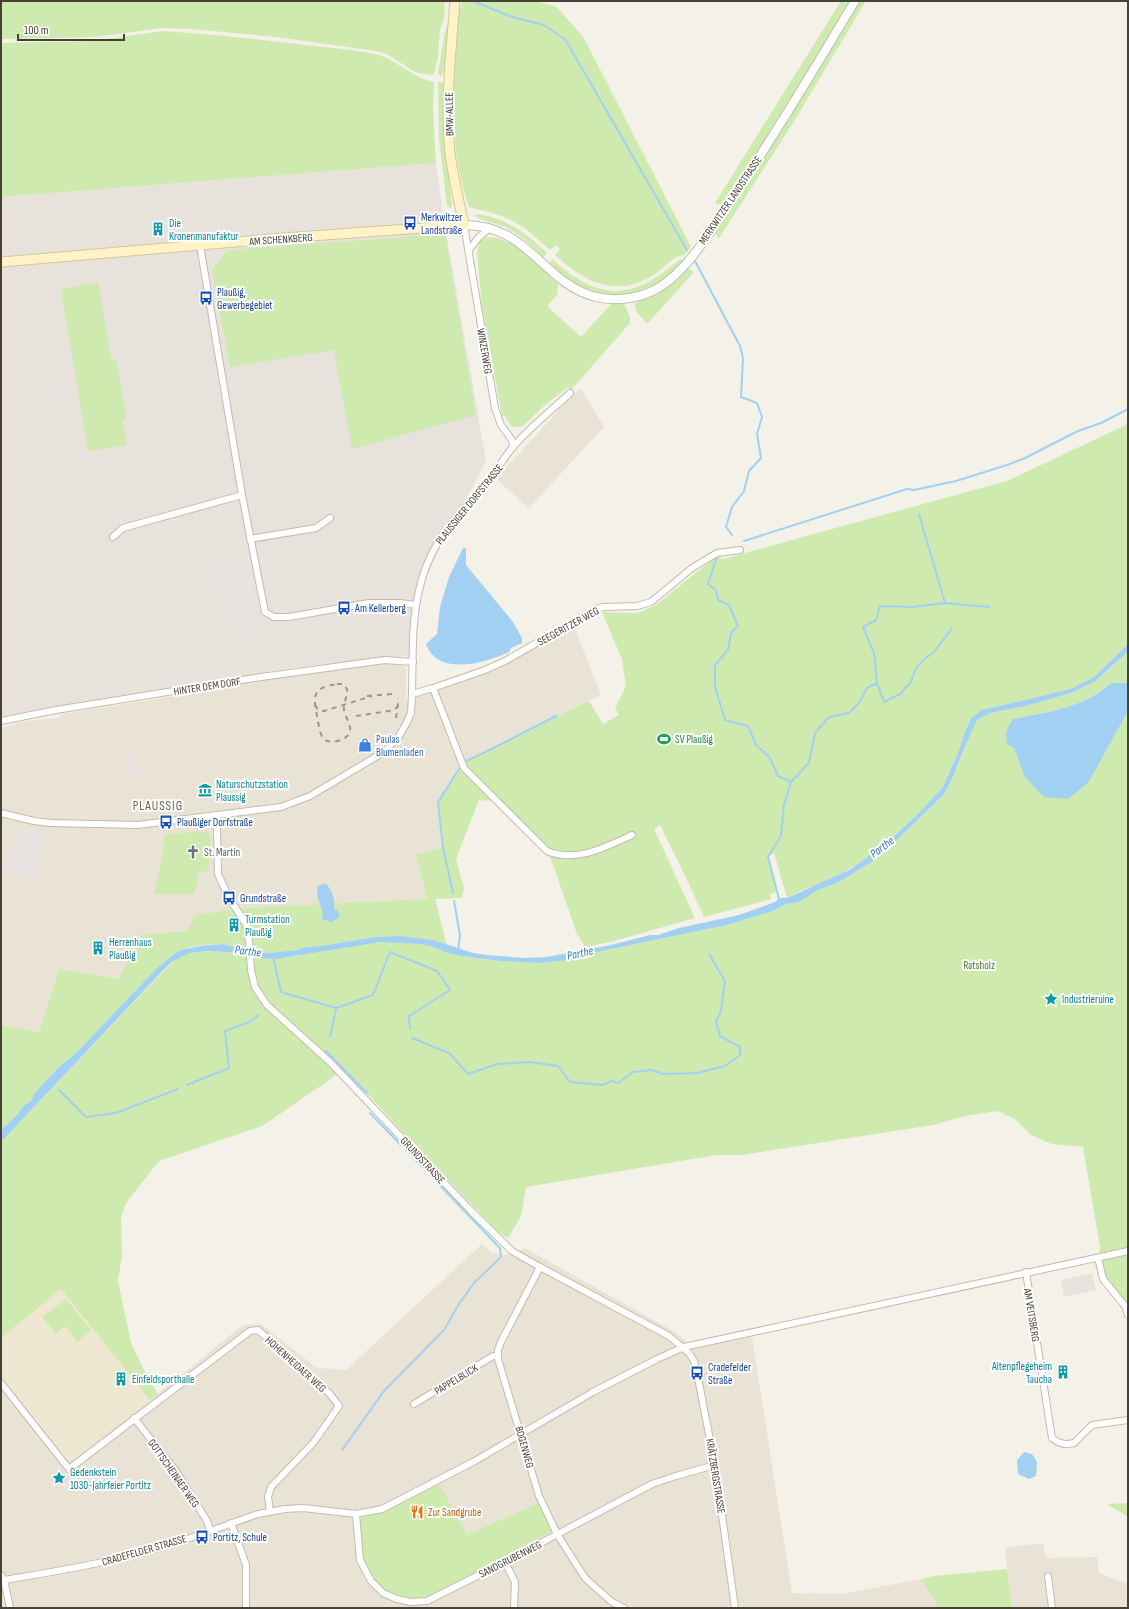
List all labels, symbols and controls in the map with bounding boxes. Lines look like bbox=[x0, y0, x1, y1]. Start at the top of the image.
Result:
scale bar bbox=[18, 16, 124, 42]
text: 100 m bbox=[24, 23, 49, 38]
street label: BMW-ALLEE bbox=[443, 92, 456, 136]
street label: MERKWITZER LANDSTRASSE bbox=[696, 154, 765, 247]
place label: Merkwitzer Landstraße bbox=[421, 211, 462, 237]
bus stop icon: Merkwitzer Landstraße bbox=[402, 215, 418, 231]
place label: Die Kronenmanufaktur bbox=[169, 217, 239, 243]
building icon: Die Kronenmanufaktur bbox=[150, 221, 166, 237]
street label: AM SCHENKBERG bbox=[248, 231, 313, 248]
place label: Plaußig, Gewerbegebiet bbox=[217, 286, 273, 312]
bus stop icon: Plaußig, Gewerbegebiet bbox=[198, 290, 214, 306]
street label: WINZERWEG bbox=[474, 327, 495, 375]
street label: PLAUSSIGER DORFSTRASSE bbox=[433, 461, 506, 547]
bus stop icon: Am Kellerberg bbox=[336, 600, 352, 616]
place label: Am Kellerberg bbox=[354, 602, 406, 615]
street label: SEEGERITZER WEG bbox=[535, 604, 601, 649]
street label: HINTER DEM DORF bbox=[173, 675, 242, 698]
sports icon: SV Plaußig bbox=[656, 731, 672, 747]
place label: Paulas Blumenladen bbox=[376, 733, 424, 759]
place label: SV Plaußig bbox=[675, 733, 714, 746]
shop icon: Paulas Blumenladen bbox=[357, 737, 373, 753]
place label: Naturschutzstation Plaussig bbox=[216, 778, 288, 804]
museum icon: Naturschutzstation Plaussig bbox=[197, 782, 213, 798]
district label: PLAUSSIG bbox=[133, 798, 183, 814]
bus stop icon: Plaußiger Dorfstraße bbox=[158, 814, 174, 830]
place label: Plaußiger Dorfstraße bbox=[177, 816, 253, 829]
water label: Parthe bbox=[867, 833, 898, 861]
church icon: St. Martin bbox=[185, 844, 201, 860]
place label: St. Martin bbox=[204, 846, 240, 859]
bus stop icon: Grundstraße bbox=[221, 890, 237, 906]
place label: Grundstraße bbox=[240, 892, 286, 905]
place label: Turmstation Plaußig bbox=[245, 913, 290, 939]
building icon: Turmstation Plaußig bbox=[226, 917, 242, 933]
place label: Herrenhaus Plaußig bbox=[109, 936, 152, 962]
building icon: Herrenhaus Plaußig bbox=[90, 940, 106, 956]
water label: Parthe bbox=[234, 942, 262, 961]
water label: Parthe bbox=[566, 943, 595, 964]
park label: Ratsholz bbox=[963, 959, 995, 972]
place icon: Industrieruine bbox=[1043, 991, 1059, 1007]
place label: Industrieruine bbox=[1062, 993, 1114, 1006]
street label: GRUNDSTRASSE bbox=[398, 1134, 448, 1187]
street label: AM VEITSBERG bbox=[1021, 1287, 1042, 1343]
street label: HOHENHEIDAER WEG bbox=[263, 1334, 329, 1395]
place label: Altenpflegeheim Taucha bbox=[991, 1360, 1052, 1386]
street label: PAPPELBLICK bbox=[432, 1361, 480, 1397]
place label: Cradefelder Straße bbox=[708, 1361, 751, 1387]
building icon: Altenpflegeheim Taucha bbox=[1055, 1364, 1071, 1380]
bus stop icon: Cradefelder Straße bbox=[689, 1365, 705, 1381]
building icon: Einfeldsporthalle bbox=[113, 1371, 129, 1387]
place label: Einfeldsporthalle bbox=[132, 1373, 194, 1386]
street label: BOGENWEG bbox=[512, 1425, 537, 1470]
street label: GOTTSCHEINAER WEG bbox=[145, 1436, 202, 1510]
street label: KRÄTZBERGSTRASSE bbox=[703, 1438, 728, 1514]
place label: Gedenkstein 1030-Jahrfeier Portitz bbox=[70, 1466, 151, 1492]
place icon: Gedenkstein 1030-Jahrfeier Portitz bbox=[51, 1470, 67, 1486]
restaurant icon: Zur Sandgrube bbox=[409, 1504, 425, 1520]
place label: Zur Sandgrube bbox=[428, 1506, 481, 1519]
bus stop icon: Portitz, Schule bbox=[194, 1529, 210, 1545]
place label: Portitz, Schule bbox=[213, 1531, 267, 1544]
street label: CRADEFELDER STRASSE bbox=[100, 1532, 188, 1569]
street label: SANDGRUBENWEG bbox=[477, 1538, 544, 1581]

